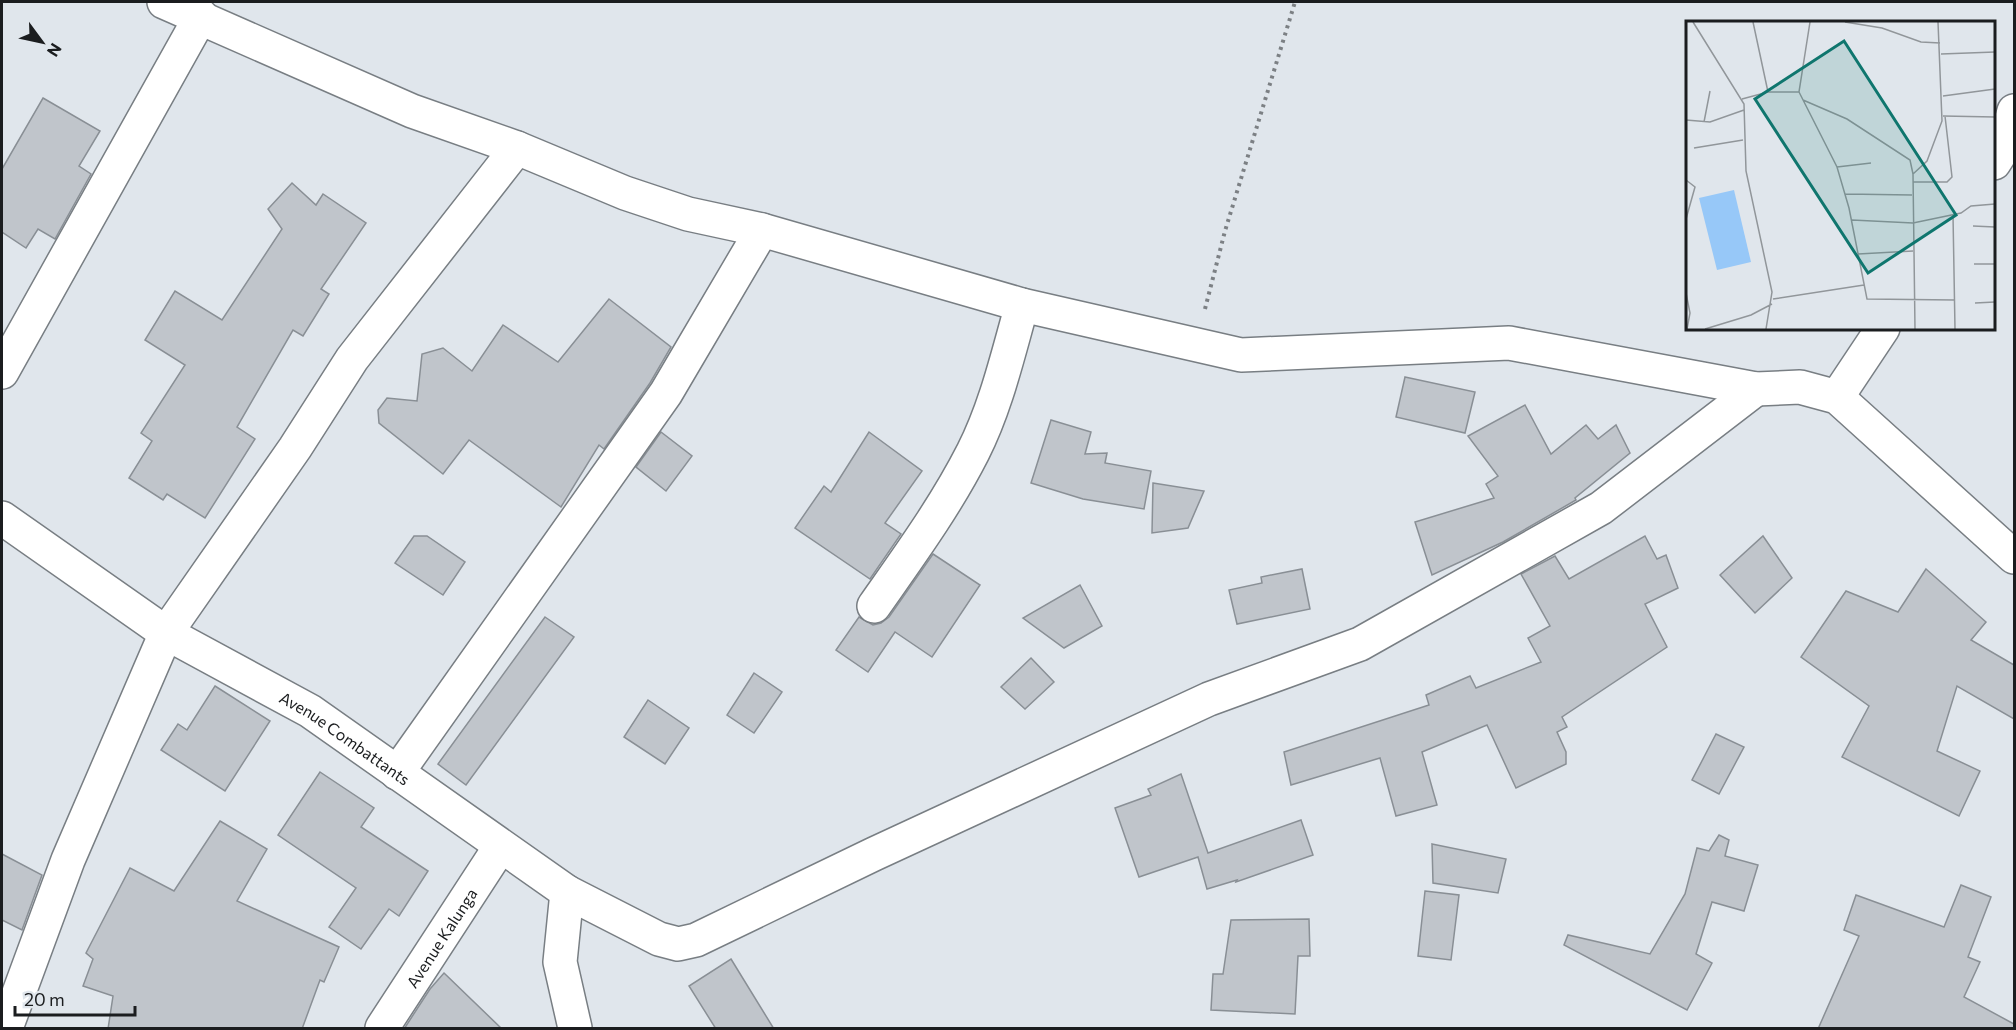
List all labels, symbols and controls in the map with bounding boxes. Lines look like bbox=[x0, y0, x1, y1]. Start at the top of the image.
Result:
north arrow bbox=[12, 12, 72, 72]
inset map bbox=[1686, 21, 1995, 330]
text: N bbox=[44, 40, 66, 61]
street label: Avenue Combattants bbox=[277, 687, 414, 788]
street label: Avenue Kalunga bbox=[402, 884, 480, 991]
scale bar bbox=[15, 979, 135, 1017]
text: 20 m bbox=[24, 988, 65, 1010]

